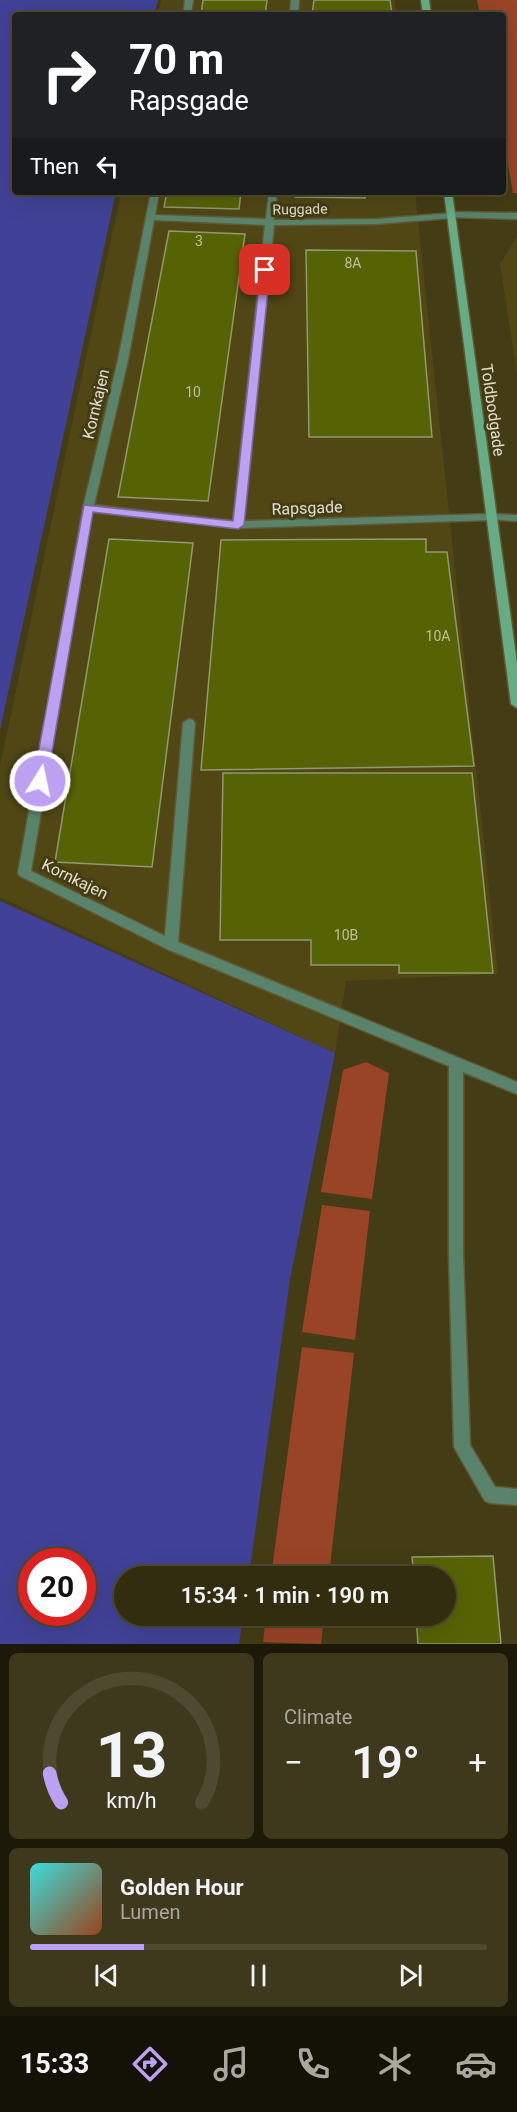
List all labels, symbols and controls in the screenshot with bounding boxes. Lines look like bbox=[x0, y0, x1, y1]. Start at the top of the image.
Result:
text: 70 m bbox=[129, 35, 224, 84]
icon: right bbox=[30, 36, 108, 114]
text: Rapsgade bbox=[129, 85, 249, 117]
icon: left bbox=[91, 150, 124, 183]
text: Then bbox=[30, 154, 79, 179]
street label: Ruggade bbox=[272, 201, 328, 217]
house number: 3 bbox=[195, 233, 203, 249]
pin bbox=[239, 244, 290, 295]
icon: arrive bbox=[248, 253, 281, 286]
house number: 8A bbox=[344, 255, 362, 271]
street label: Toldbodgade bbox=[477, 363, 509, 457]
street label: Kornkajen bbox=[79, 367, 113, 441]
house number: 10 bbox=[185, 384, 201, 400]
street label: Rapsgade bbox=[271, 497, 343, 519]
house number: 10A bbox=[426, 628, 450, 644]
position arrow bbox=[8, 749, 72, 813]
street label: Kornkajen bbox=[39, 855, 111, 903]
house number: 10B bbox=[334, 927, 358, 943]
speed limit sign: 20 bbox=[18, 1548, 96, 1626]
text: 15:34 · 1 min · 190 m bbox=[181, 1583, 389, 1608]
text: Climate bbox=[284, 1705, 352, 1729]
text: 13 bbox=[96, 1719, 167, 1792]
text: 19° bbox=[351, 1736, 420, 1789]
text: − bbox=[284, 1743, 303, 1782]
text: + bbox=[468, 1743, 487, 1782]
text: km/h bbox=[106, 1788, 157, 1813]
text: Golden Hour bbox=[120, 1875, 244, 1900]
text: Lumen bbox=[120, 1900, 181, 1924]
icon: previous bbox=[90, 1959, 123, 1992]
icon: pause bbox=[242, 1959, 275, 1992]
icon: next bbox=[394, 1959, 427, 1992]
icon: directions bbox=[129, 2043, 171, 2085]
icon: music bbox=[210, 2043, 252, 2085]
icon: phone bbox=[292, 2043, 334, 2085]
icon: climate bbox=[374, 2043, 416, 2085]
icon: car bbox=[455, 2043, 497, 2085]
text: 15:33 bbox=[20, 2048, 89, 2080]

